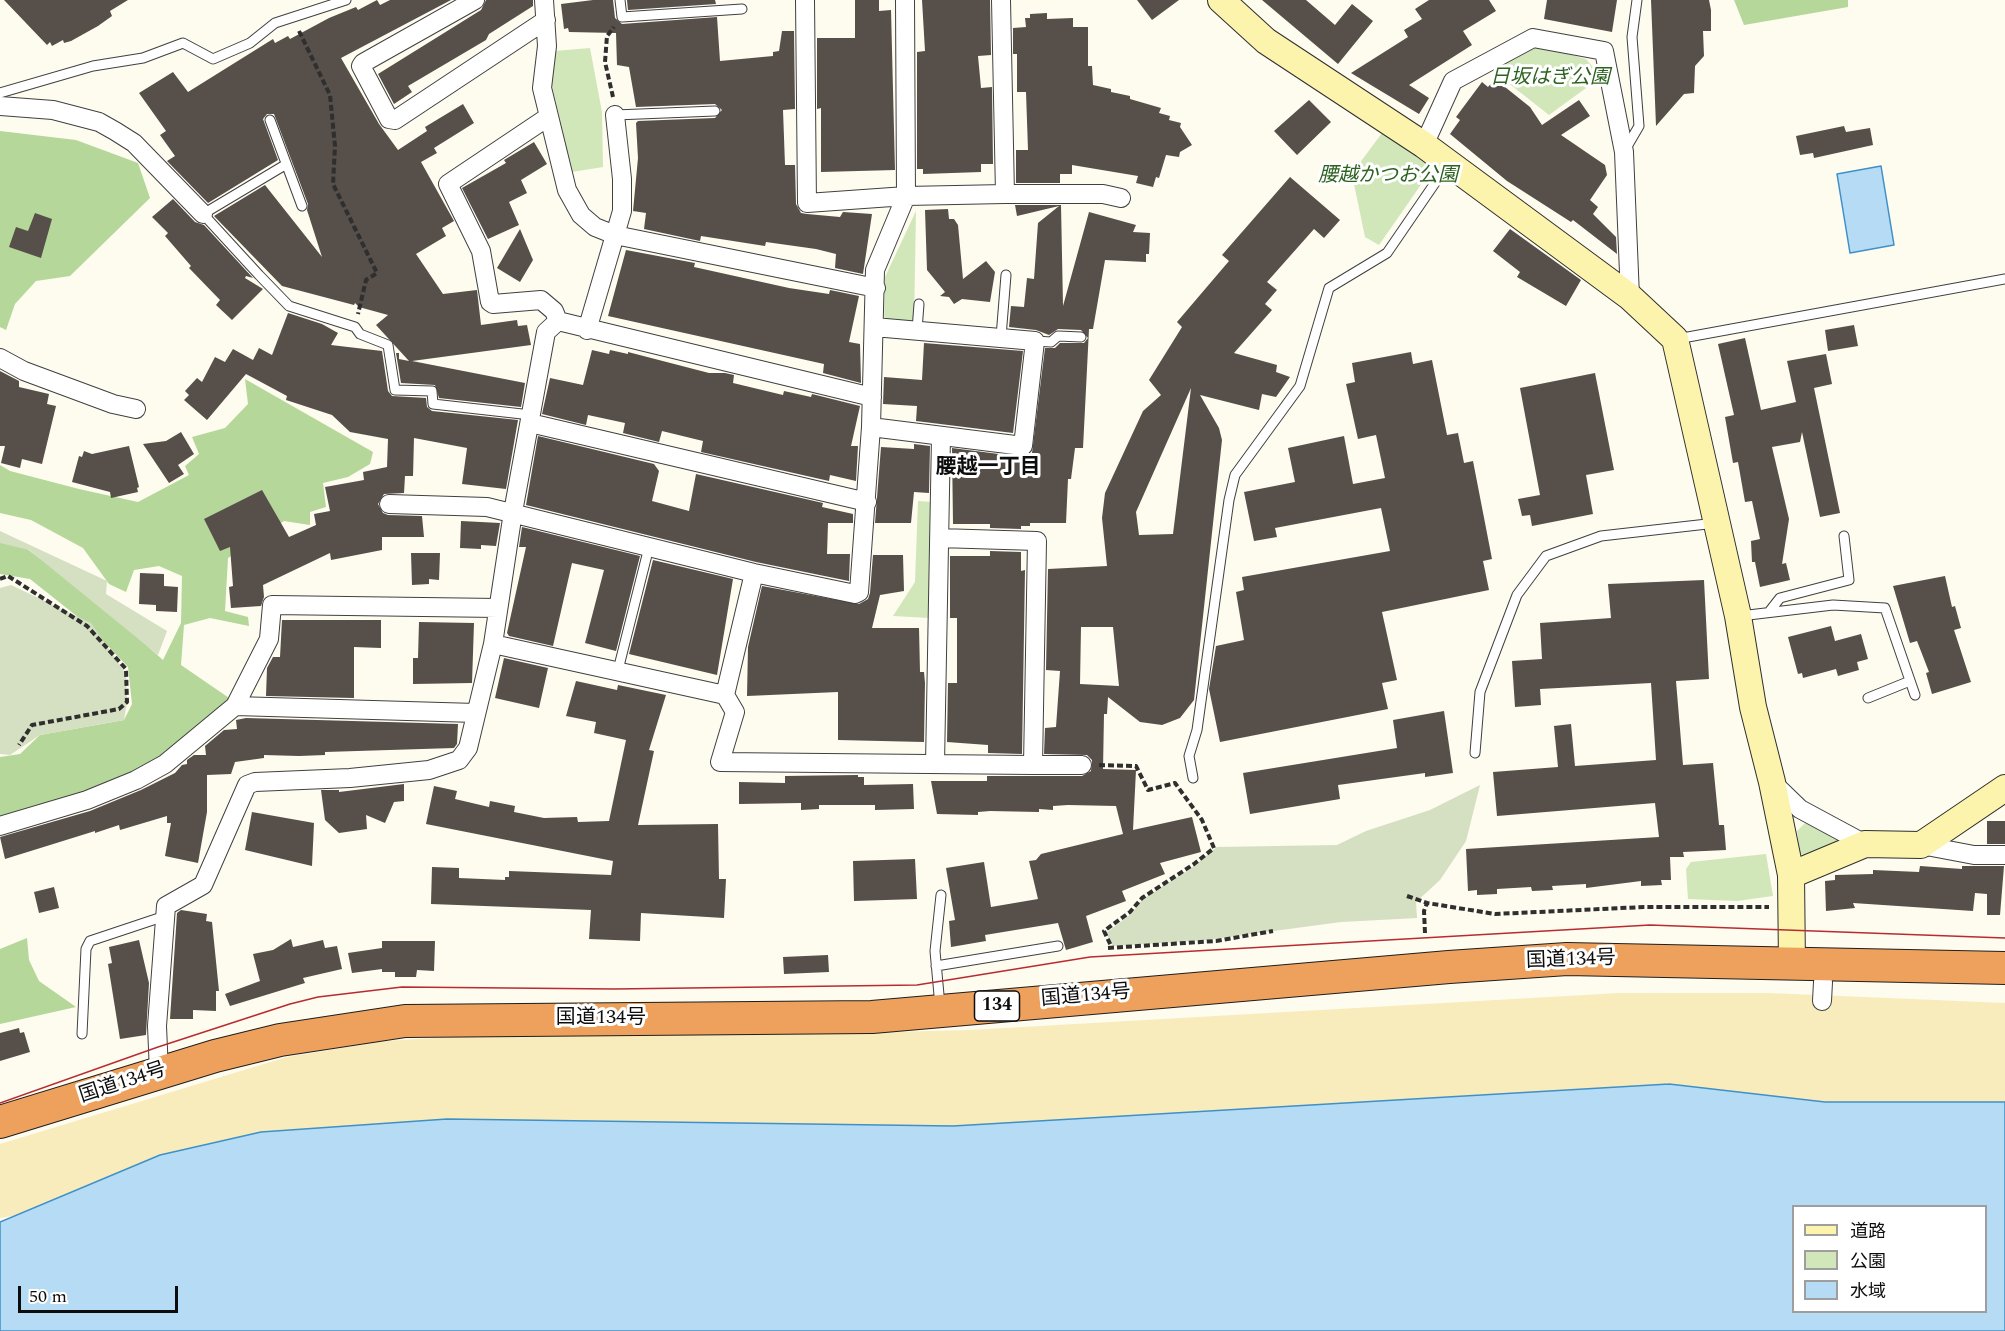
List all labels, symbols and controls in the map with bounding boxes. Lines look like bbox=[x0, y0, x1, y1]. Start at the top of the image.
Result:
park label: 日坂はぎ公園 bbox=[1490, 67, 1610, 91]
park label: 腰越かつお公園 bbox=[1318, 165, 1458, 189]
district label: 腰越一丁目 bbox=[936, 456, 1040, 482]
street label: 国道134号 bbox=[1526, 947, 1616, 975]
street label: 国道134号 bbox=[1040, 981, 1132, 1013]
road number: 134 bbox=[974, 991, 1020, 1021]
street label: 国道134号 bbox=[556, 1007, 646, 1031]
street label: 国道134号 bbox=[76, 1059, 170, 1109]
legend bbox=[1792, 1205, 1987, 1313]
text: 道路 bbox=[1850, 1218, 1886, 1245]
text: 公園 bbox=[1850, 1248, 1886, 1275]
scale bar bbox=[21, 1274, 182, 1312]
text: 水域 bbox=[1850, 1278, 1886, 1305]
text: 50 m bbox=[29, 1283, 67, 1310]

